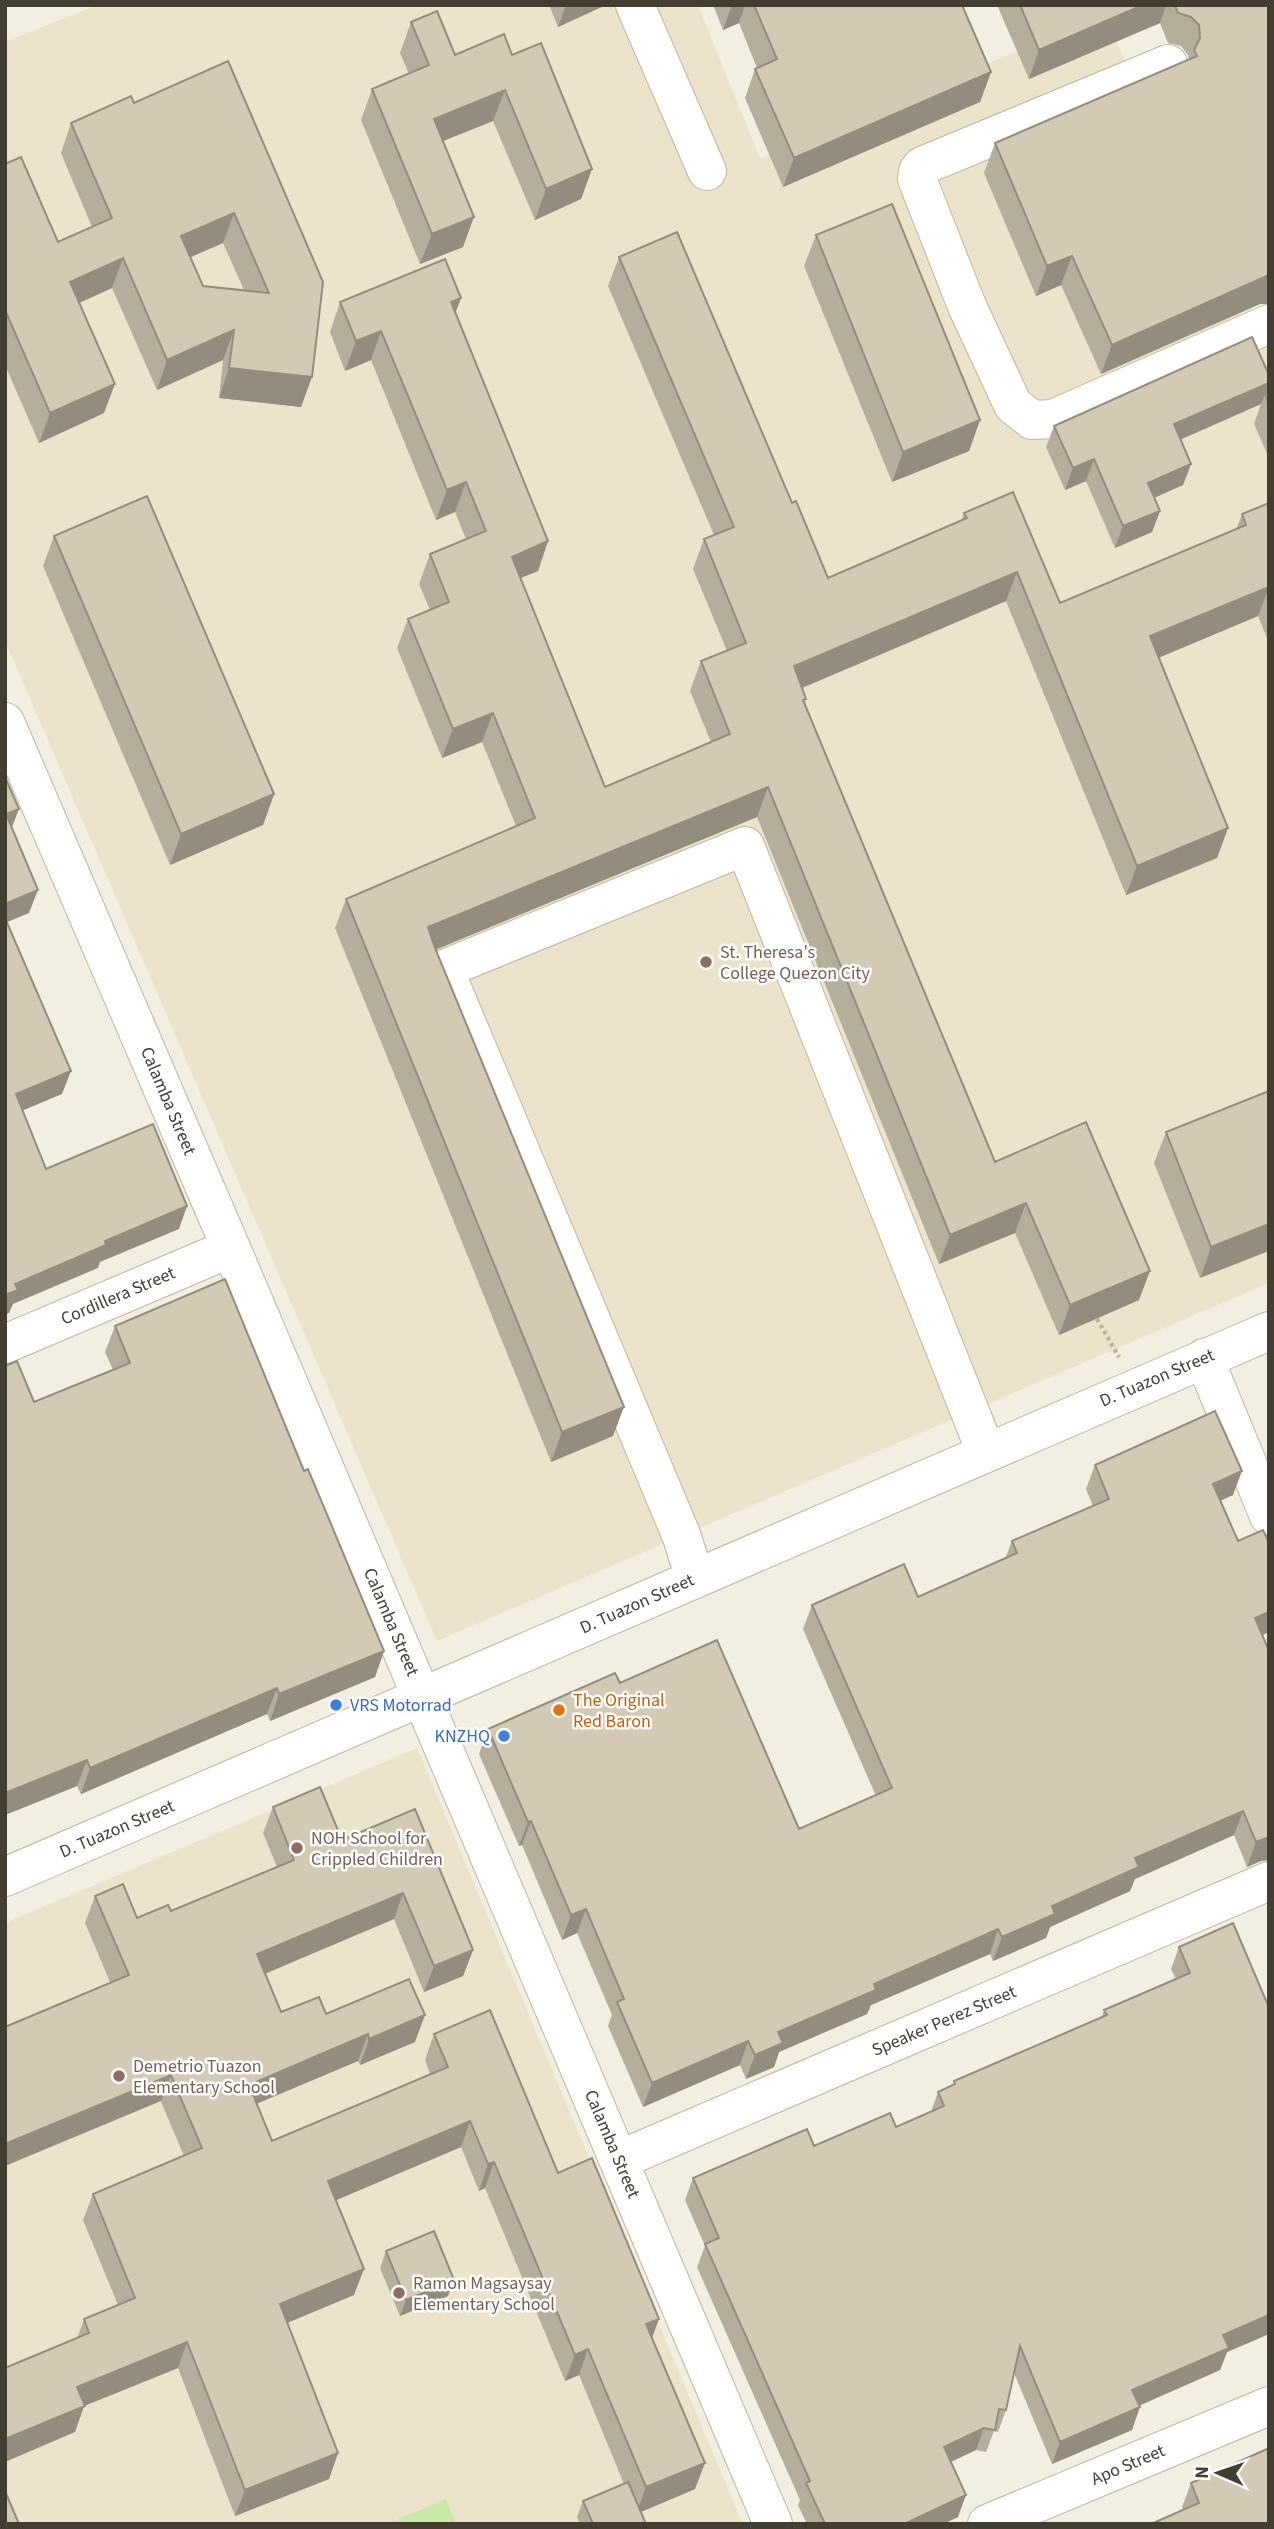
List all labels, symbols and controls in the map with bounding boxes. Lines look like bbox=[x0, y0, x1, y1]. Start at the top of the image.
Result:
place label: St. Theresa's College Quezon City bbox=[720, 940, 870, 986]
marker: St. Theresa's College Quezon City bbox=[698, 954, 714, 970]
street label: Calamba Street bbox=[134, 1043, 202, 1159]
street label: Cordillera Street bbox=[57, 1261, 179, 1331]
street label: D. Tuazon Street bbox=[1096, 1343, 1218, 1413]
street label: Calamba Street bbox=[357, 1564, 425, 1680]
street label: D. Tuazon Street bbox=[576, 1568, 698, 1640]
place label: The Original Red Baron bbox=[573, 1688, 665, 1734]
place label: VRS Motorrad bbox=[350, 1693, 452, 1718]
marker: VRS Motorrad bbox=[328, 1697, 344, 1713]
marker: The Original Red Baron bbox=[551, 1702, 567, 1718]
place label: KNZHQ bbox=[435, 1724, 490, 1749]
marker: KNZHQ bbox=[496, 1728, 512, 1744]
street label: D. Tuazon Street bbox=[56, 1794, 178, 1864]
place label: NOH School for Crippled Children bbox=[311, 1826, 443, 1872]
marker: NOH School for Crippled Children bbox=[289, 1840, 305, 1856]
street label: Speaker Perez Street bbox=[868, 1979, 1020, 2063]
place label: Demetrio Tuazon Elementary School bbox=[133, 2054, 275, 2100]
marker: Demetrio Tuazon Elementary School bbox=[111, 2068, 127, 2084]
street label: Calamba Street bbox=[578, 2086, 646, 2202]
place label: Ramon Magsaysay Elementary School bbox=[413, 2271, 555, 2317]
marker: Ramon Magsaysay Elementary School bbox=[391, 2285, 407, 2301]
street label: Apo Street bbox=[1087, 2438, 1169, 2492]
north arrow bbox=[1183, 2438, 1253, 2508]
text: N bbox=[1189, 2466, 1216, 2479]

